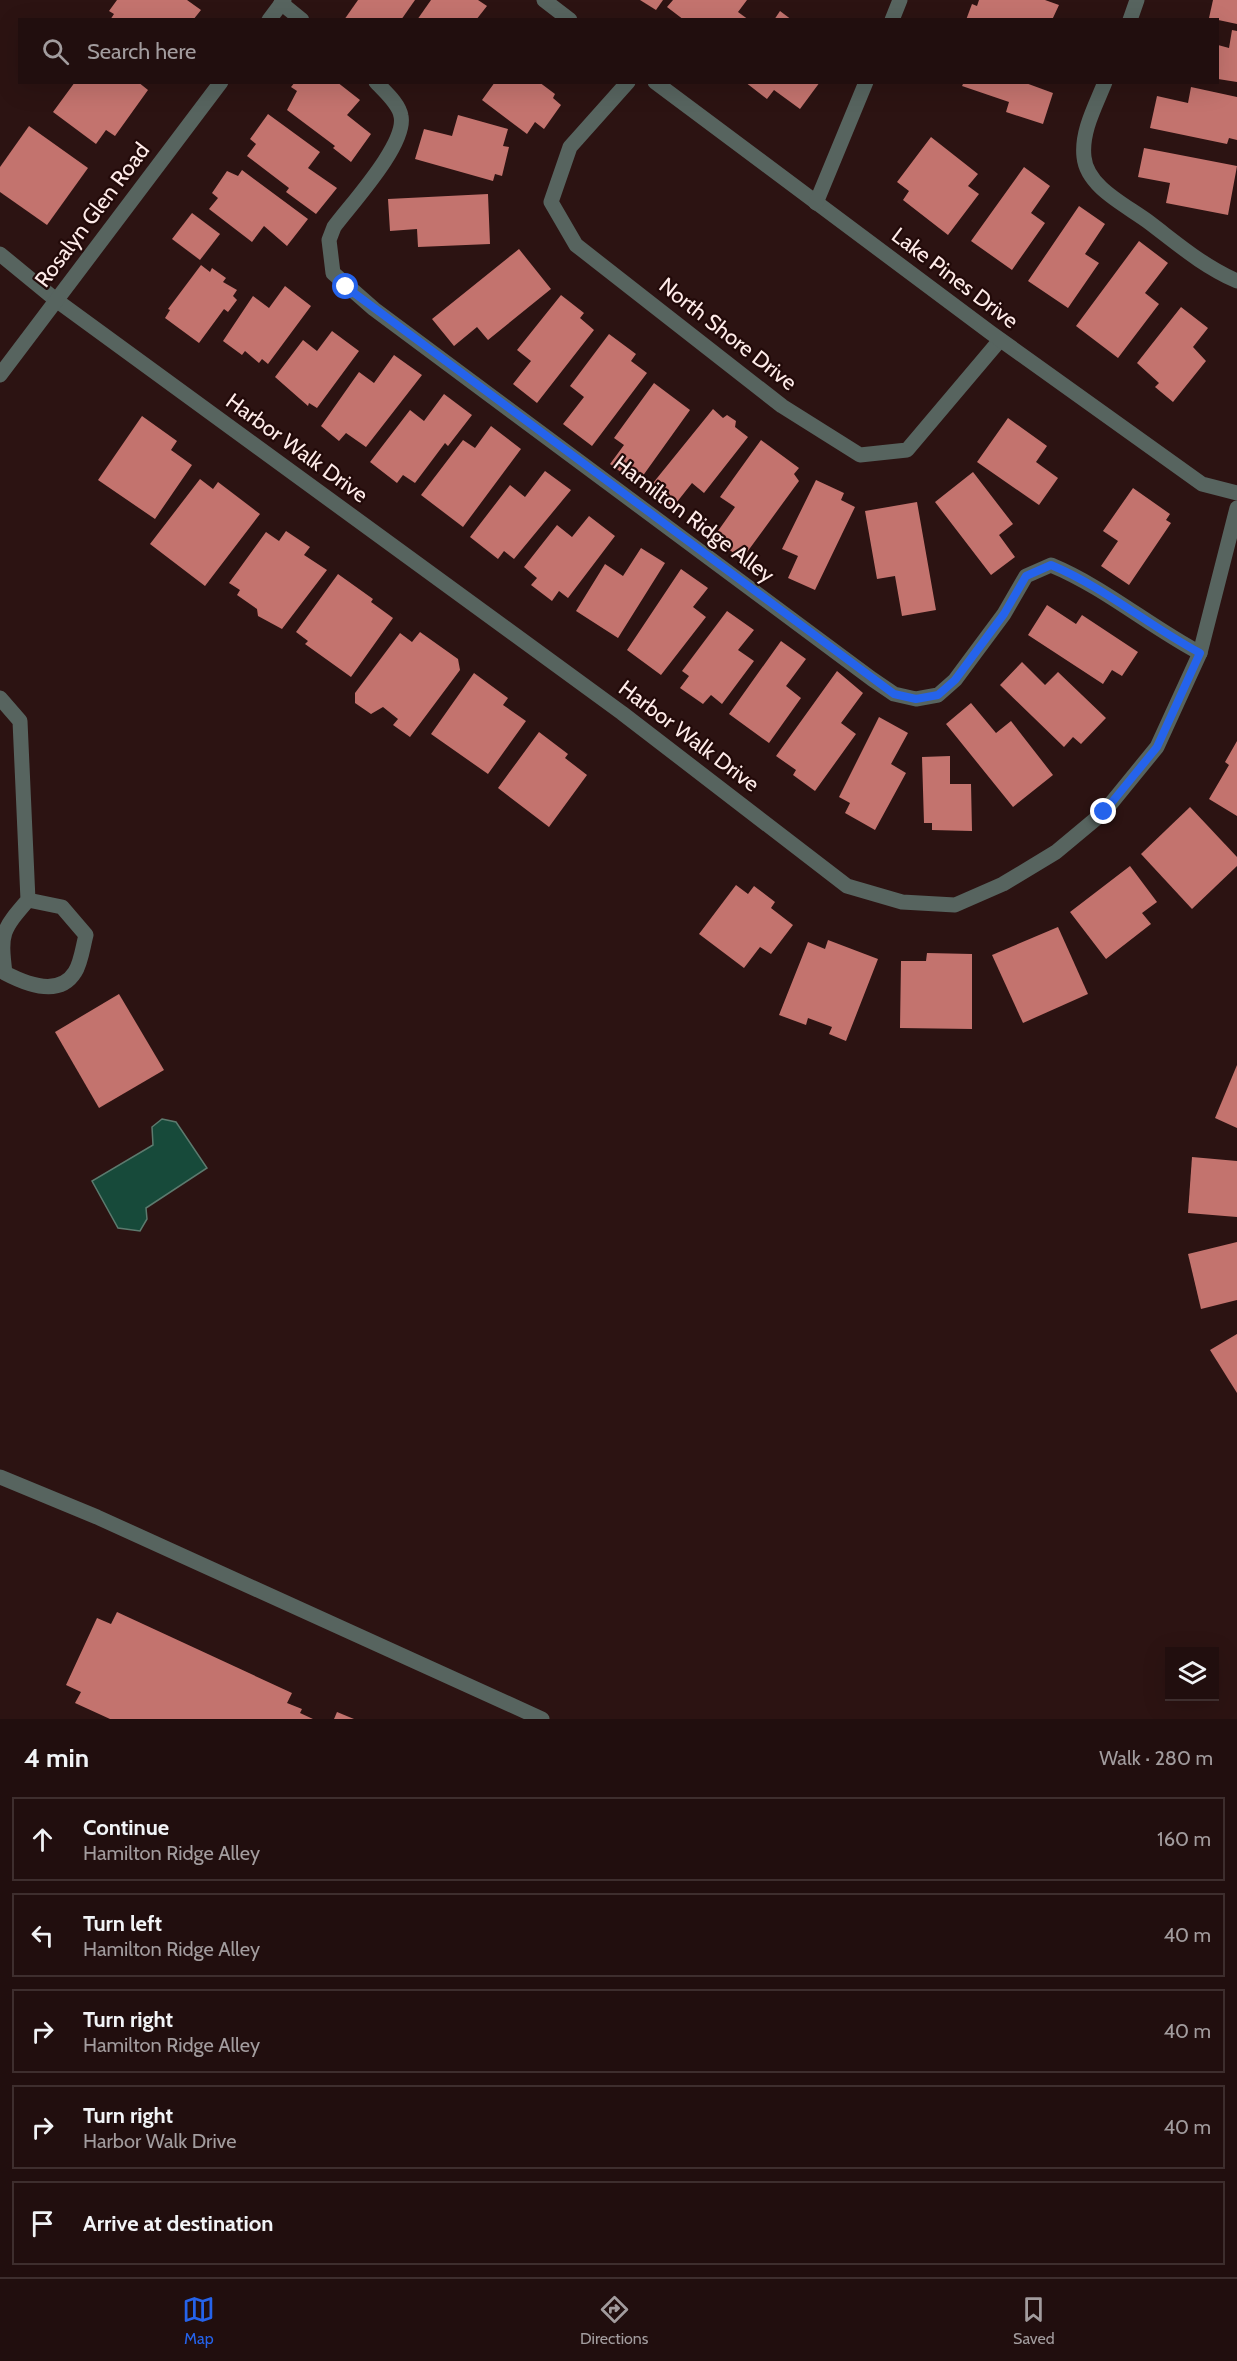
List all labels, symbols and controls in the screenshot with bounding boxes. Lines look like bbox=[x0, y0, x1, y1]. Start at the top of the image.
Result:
search box bbox=[18, 18, 1219, 84]
icon: search bbox=[39, 35, 72, 68]
text: Search here bbox=[87, 38, 196, 65]
street label: Rosalyn Glen Road bbox=[29, 137, 155, 293]
street label: Lake Pines Drive bbox=[886, 222, 1024, 334]
street label: North Shore Drive bbox=[654, 272, 802, 396]
route start bbox=[332, 273, 358, 299]
street label: Harbor Walk Drive bbox=[221, 387, 373, 509]
street label: Hamilton Ridge Alley bbox=[608, 450, 780, 588]
street label: Harbor Walk Drive bbox=[613, 674, 765, 798]
route end bbox=[1090, 798, 1116, 824]
map controls bbox=[1165, 1647, 1219, 1701]
button: layers bbox=[1165, 1647, 1219, 1701]
text: 4 min bbox=[24, 1742, 89, 1774]
text: Walk · 280 m bbox=[1099, 1746, 1213, 1770]
text: Continue bbox=[83, 1814, 169, 1841]
icon: ahead bbox=[26, 1823, 59, 1856]
text: 160 m bbox=[1157, 1827, 1211, 1851]
text: Hamilton Ridge Alley bbox=[83, 1841, 260, 1865]
text: Turn left bbox=[83, 1910, 162, 1937]
icon: left bbox=[26, 1919, 59, 1952]
text: 40 m bbox=[1163, 1923, 1211, 1947]
text: Hamilton Ridge Alley bbox=[83, 1937, 260, 1961]
text: Turn right bbox=[83, 2006, 173, 2033]
icon: right bbox=[26, 2015, 59, 2048]
text: 40 m bbox=[1163, 2019, 1211, 2043]
text: Hamilton Ridge Alley bbox=[83, 2033, 260, 2057]
text: Turn right bbox=[83, 2102, 173, 2129]
icon: right bbox=[26, 2111, 59, 2144]
text: 40 m bbox=[1163, 2115, 1211, 2139]
text: Harbor Walk Drive bbox=[83, 2129, 237, 2153]
icon: arrive bbox=[26, 2207, 59, 2240]
text: Arrive at destination bbox=[83, 2210, 273, 2237]
tab: Map bbox=[182, 2293, 215, 2348]
tab: Directions bbox=[580, 2293, 648, 2348]
tab: Saved bbox=[1013, 2293, 1055, 2348]

